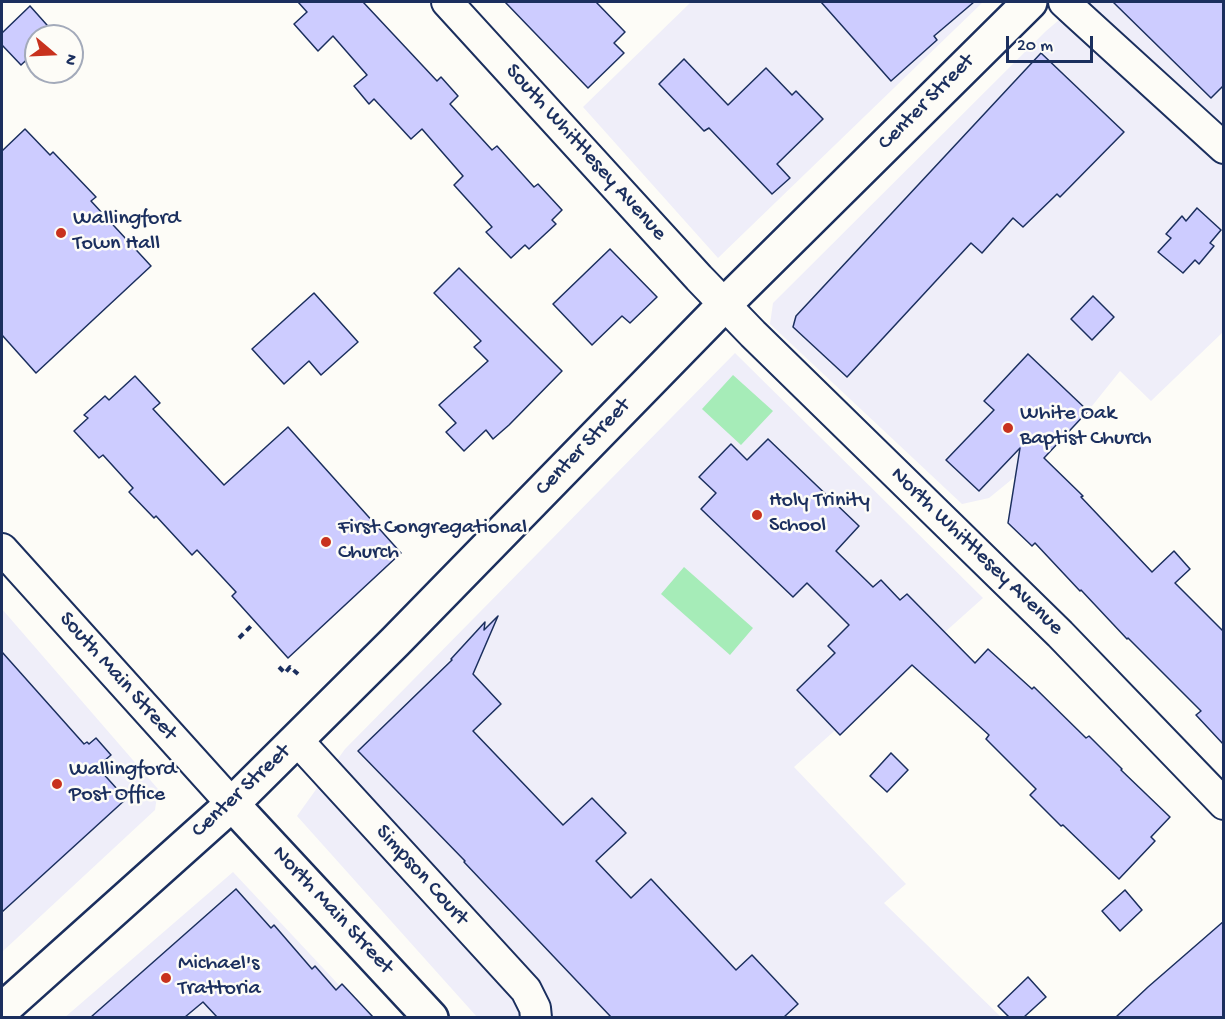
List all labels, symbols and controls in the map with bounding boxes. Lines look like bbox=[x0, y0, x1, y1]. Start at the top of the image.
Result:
north arrow bbox=[24, 24, 84, 84]
scale bar bbox=[1009, 24, 1096, 62]
text: 20 m bbox=[1017, 36, 1053, 57]
street label: Center Street bbox=[873, 49, 981, 157]
text: N bbox=[59, 51, 80, 67]
street label: South Whittlesey Avenue bbox=[499, 59, 671, 247]
place label: Wallingford Town Hall bbox=[73, 207, 180, 258]
marker: Wallingford Town Hall bbox=[54, 226, 68, 240]
street label: Center Street bbox=[531, 394, 637, 502]
place label: White Oak Baptist Church bbox=[1020, 402, 1151, 454]
marker: White Oak Baptist Church bbox=[1001, 421, 1015, 435]
street label: North Whittlesey Avenue bbox=[884, 462, 1068, 642]
place label: Holy Trinity School bbox=[769, 489, 870, 540]
marker: Holy Trinity School bbox=[750, 508, 764, 522]
place label: First Congregational Church bbox=[338, 516, 527, 568]
marker: First Congregational Church bbox=[319, 535, 333, 549]
street label: South Main Street bbox=[52, 607, 182, 747]
street label: Center Street bbox=[187, 739, 297, 845]
place label: Wallingford Post Office bbox=[69, 758, 176, 810]
marker: Wallingford Post Office bbox=[50, 777, 64, 791]
street label: Simpson Court bbox=[369, 820, 473, 932]
street label: North Main Street bbox=[266, 841, 398, 981]
place label: Michael's Trattoria bbox=[178, 952, 261, 1004]
marker: Michael's Trattoria bbox=[159, 971, 173, 985]

